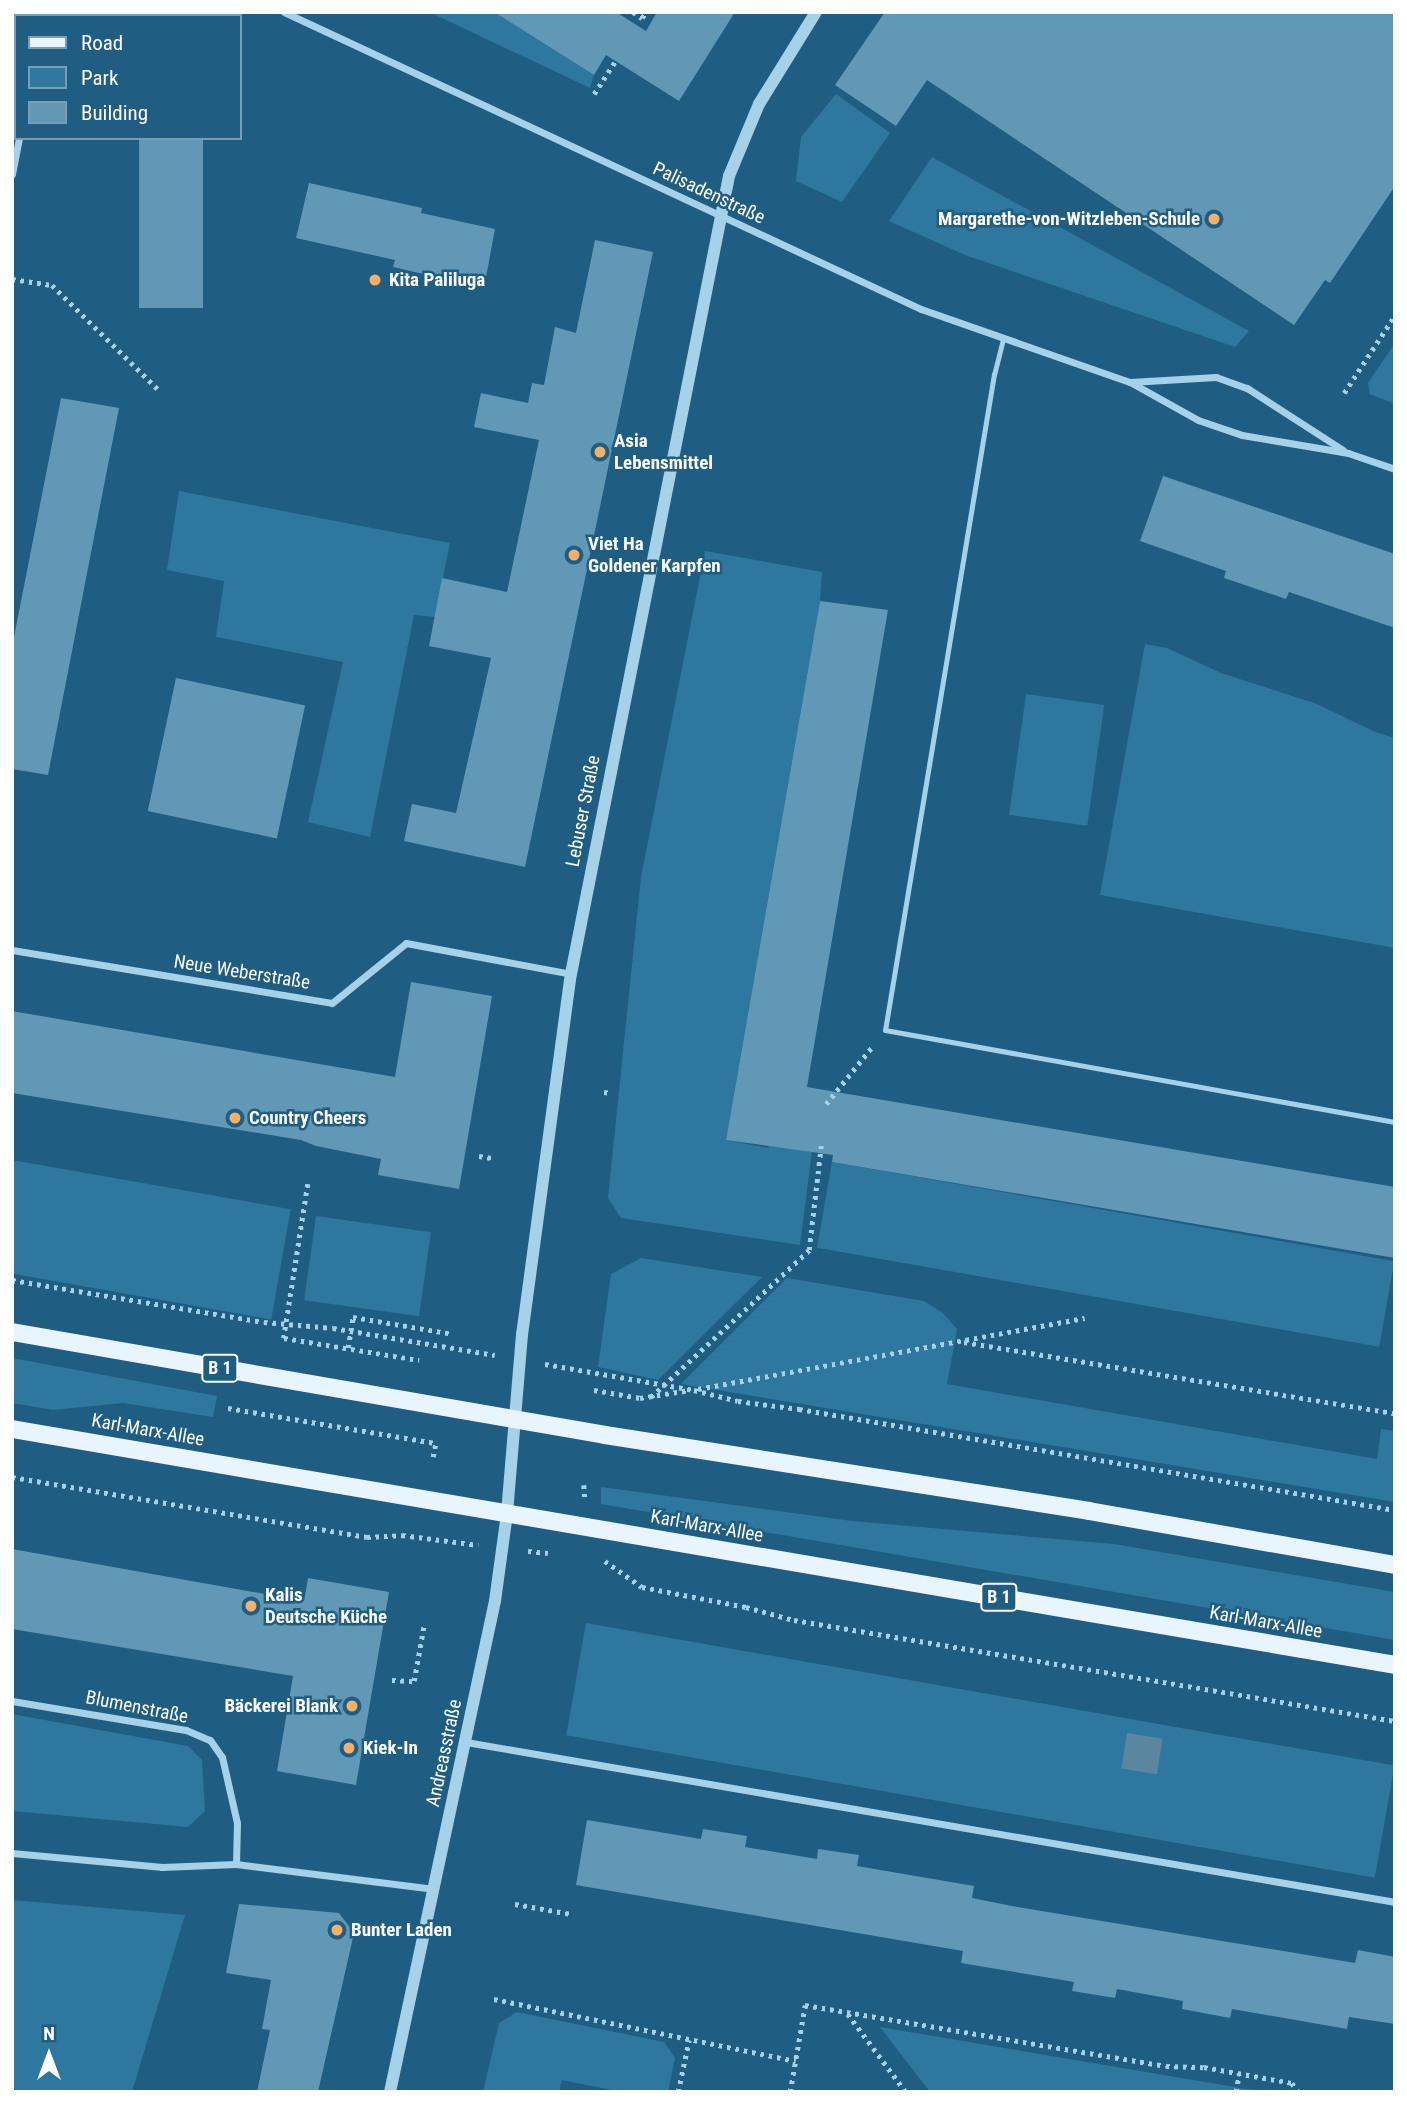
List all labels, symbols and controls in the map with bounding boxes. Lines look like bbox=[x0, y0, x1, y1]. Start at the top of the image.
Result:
legend bbox=[14, 14, 242, 140]
text: Road bbox=[81, 31, 123, 55]
text: Park bbox=[81, 66, 118, 90]
text: Building bbox=[81, 101, 148, 125]
street label: Palisadenstraße bbox=[649, 157, 769, 229]
place label: Margarethe-von-Witzleben-Schule bbox=[938, 208, 1200, 230]
marker: Margarethe-von-Witzleben-Schule bbox=[1206, 211, 1222, 227]
place label: Kita Paliluga bbox=[389, 269, 485, 291]
marker: Kita Paliluga bbox=[367, 272, 383, 288]
place label: Asia Lebensmittel bbox=[614, 430, 713, 474]
marker: Asia Lebensmittel bbox=[592, 444, 608, 460]
place label: Viet Ha Goldener Karpfen bbox=[588, 533, 721, 577]
marker: Viet Ha Goldener Karpfen bbox=[566, 547, 582, 563]
street label: Lebuser Straße bbox=[561, 753, 605, 869]
street label: Neue Weberstraße bbox=[172, 950, 312, 994]
place label: Country Cheers bbox=[249, 1107, 366, 1129]
marker: Country Cheers bbox=[227, 1110, 243, 1126]
road number: B 1 bbox=[201, 1353, 239, 1382]
street label: Karl-Marx-Allee bbox=[90, 1409, 206, 1451]
street label: Karl-Marx-Allee bbox=[649, 1505, 765, 1547]
road number: B 1 bbox=[980, 1582, 1018, 1612]
place label: Kalis Deutsche Küche bbox=[265, 1584, 387, 1628]
marker: Kalis Deutsche Küche bbox=[243, 1598, 259, 1614]
street label: Karl-Marx-Allee bbox=[1208, 1601, 1324, 1643]
street label: Blumenstraße bbox=[84, 1686, 190, 1728]
place label: Bäckerei Blank bbox=[224, 1695, 338, 1717]
street label: Andreasstraße bbox=[421, 1697, 467, 1809]
marker: Bäckerei Blank bbox=[344, 1698, 360, 1714]
place label: Kiek-In bbox=[363, 1737, 418, 1759]
marker: Kiek-In bbox=[341, 1740, 357, 1756]
place label: Bunter Laden bbox=[351, 1919, 452, 1941]
marker: Bunter Laden bbox=[329, 1922, 345, 1938]
north arrow bbox=[14, 2020, 84, 2090]
text: N bbox=[43, 2022, 55, 2045]

